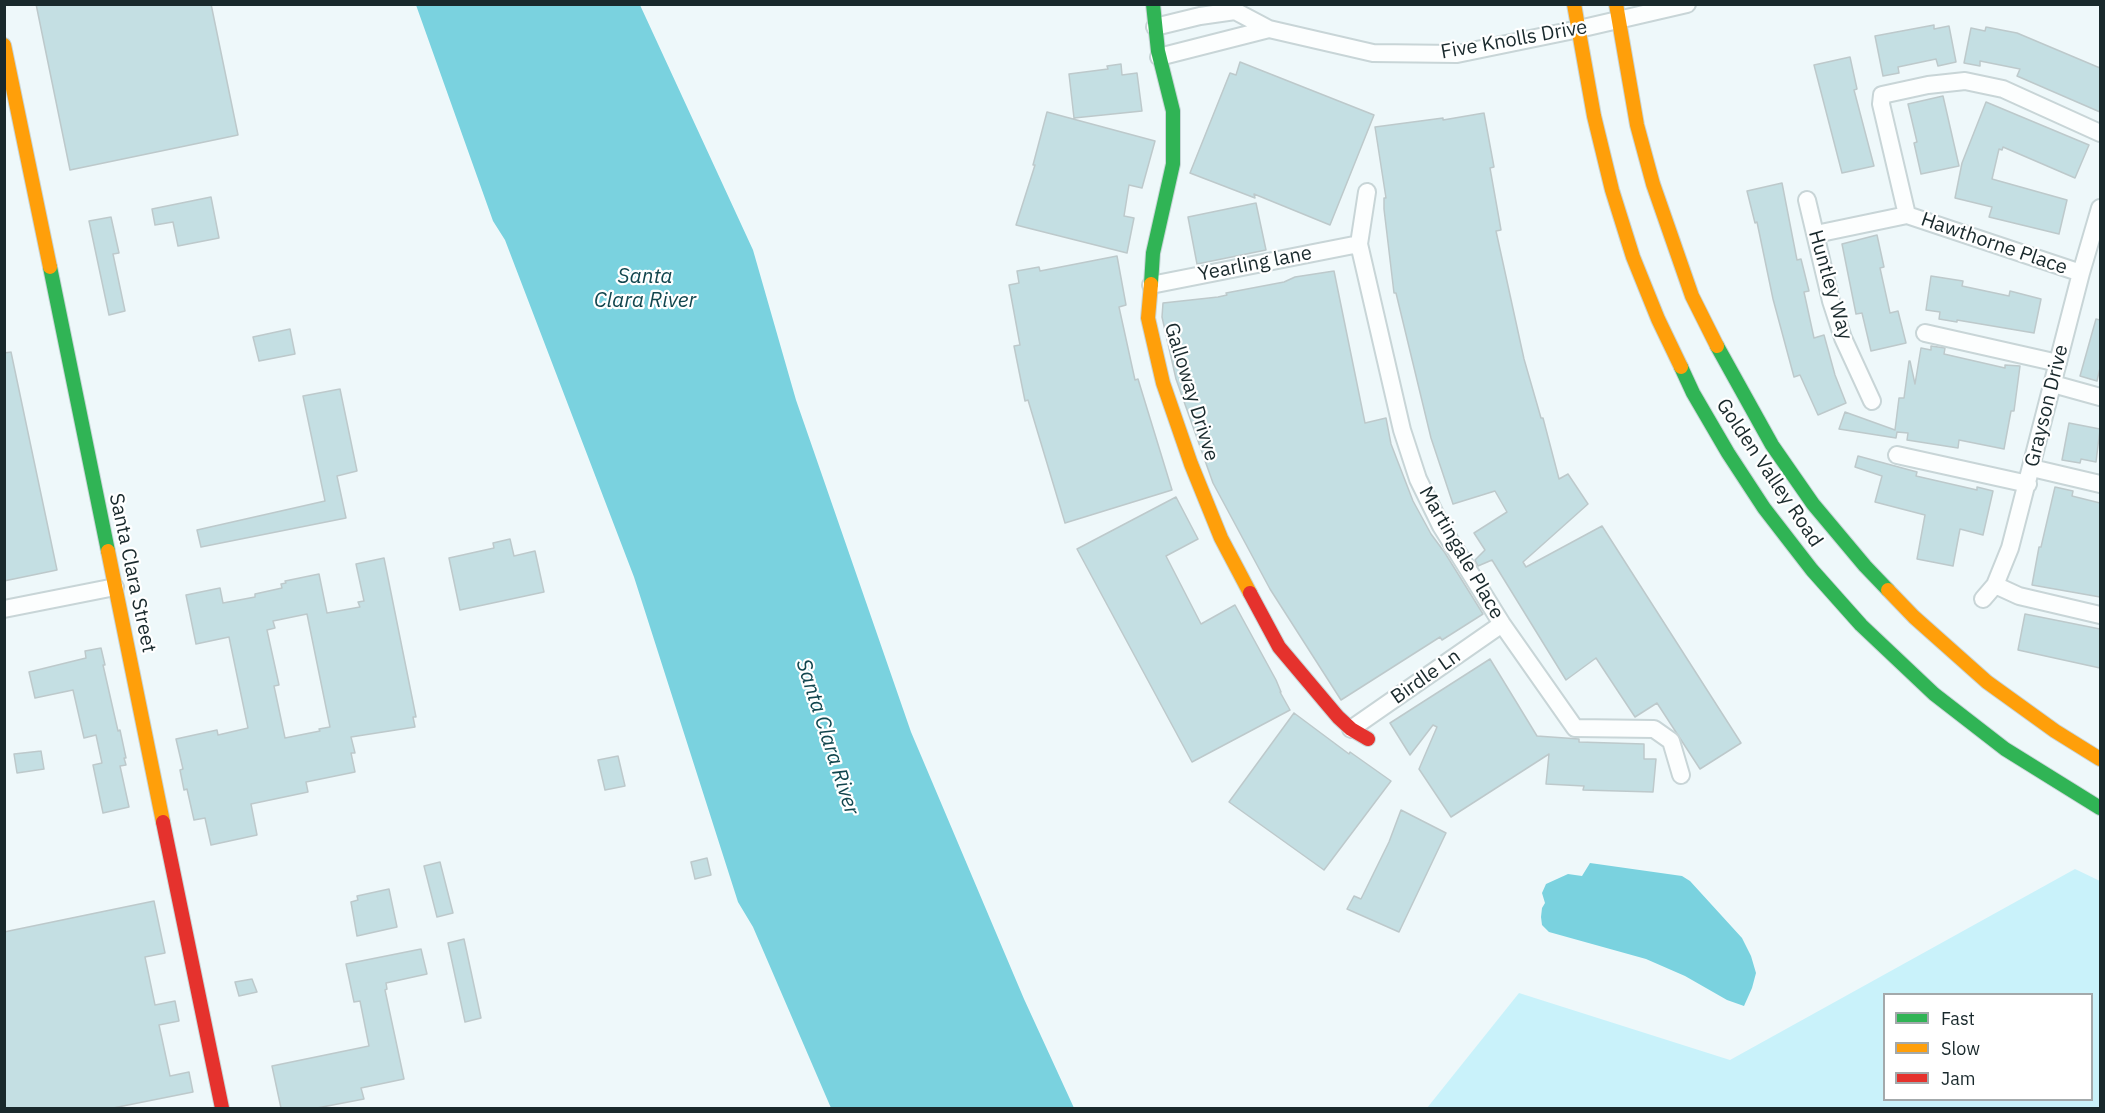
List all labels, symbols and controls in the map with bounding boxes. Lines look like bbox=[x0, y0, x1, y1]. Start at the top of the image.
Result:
street label: Five Knolls Drive bbox=[1439, 15, 1589, 65]
street label: Hawthorne Place bbox=[1918, 208, 2070, 280]
street label: Huntley Way bbox=[1803, 227, 1857, 343]
street label: Yearling lane bbox=[1196, 241, 1314, 287]
water label: Santa Clara River bbox=[594, 264, 696, 314]
street label: Galloway Drivve bbox=[1159, 320, 1223, 464]
street label: Grayson Drive bbox=[2020, 342, 2074, 470]
street label: Golden Valley Road bbox=[1710, 394, 1828, 552]
street label: Martingale Place bbox=[1413, 482, 1509, 624]
street label: Santa Clara Street bbox=[103, 491, 161, 655]
street label: Birdle Ln bbox=[1387, 644, 1465, 710]
water label: Santa Clara River bbox=[790, 656, 864, 818]
legend bbox=[1883, 993, 2093, 1101]
text: Fast bbox=[1941, 1007, 1975, 1030]
text: Slow bbox=[1941, 1037, 1980, 1060]
text: Jam bbox=[1941, 1067, 1976, 1090]

